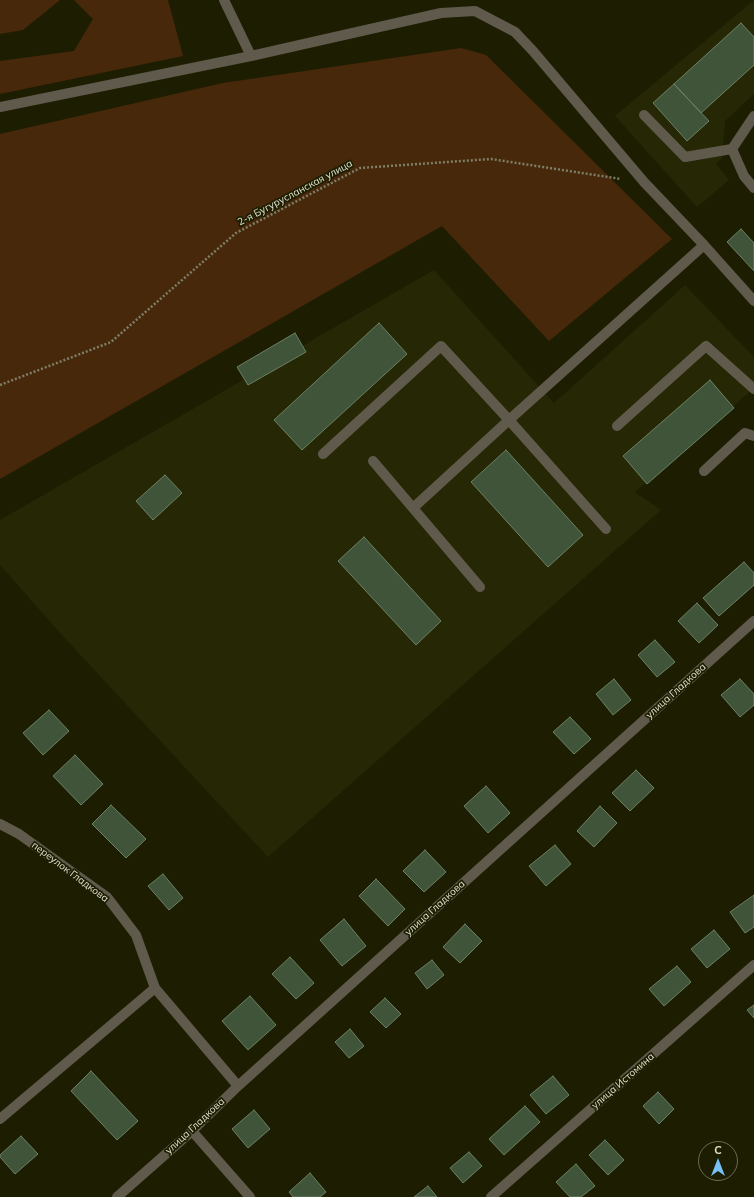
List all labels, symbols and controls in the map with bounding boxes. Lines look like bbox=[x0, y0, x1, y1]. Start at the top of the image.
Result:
street label: 2-я Бугурусланская улица bbox=[235, 158, 355, 228]
street label: улица Гладкова bbox=[643, 661, 709, 721]
street label: переулок Гладкова bbox=[29, 839, 111, 905]
street label: улица Гладкова bbox=[402, 878, 468, 938]
street label: улица Истомина bbox=[589, 1050, 657, 1112]
street label: улица Гладкова bbox=[163, 1095, 227, 1157]
north arrow bbox=[698, 1141, 738, 1181]
text: С bbox=[714, 1143, 722, 1157]

